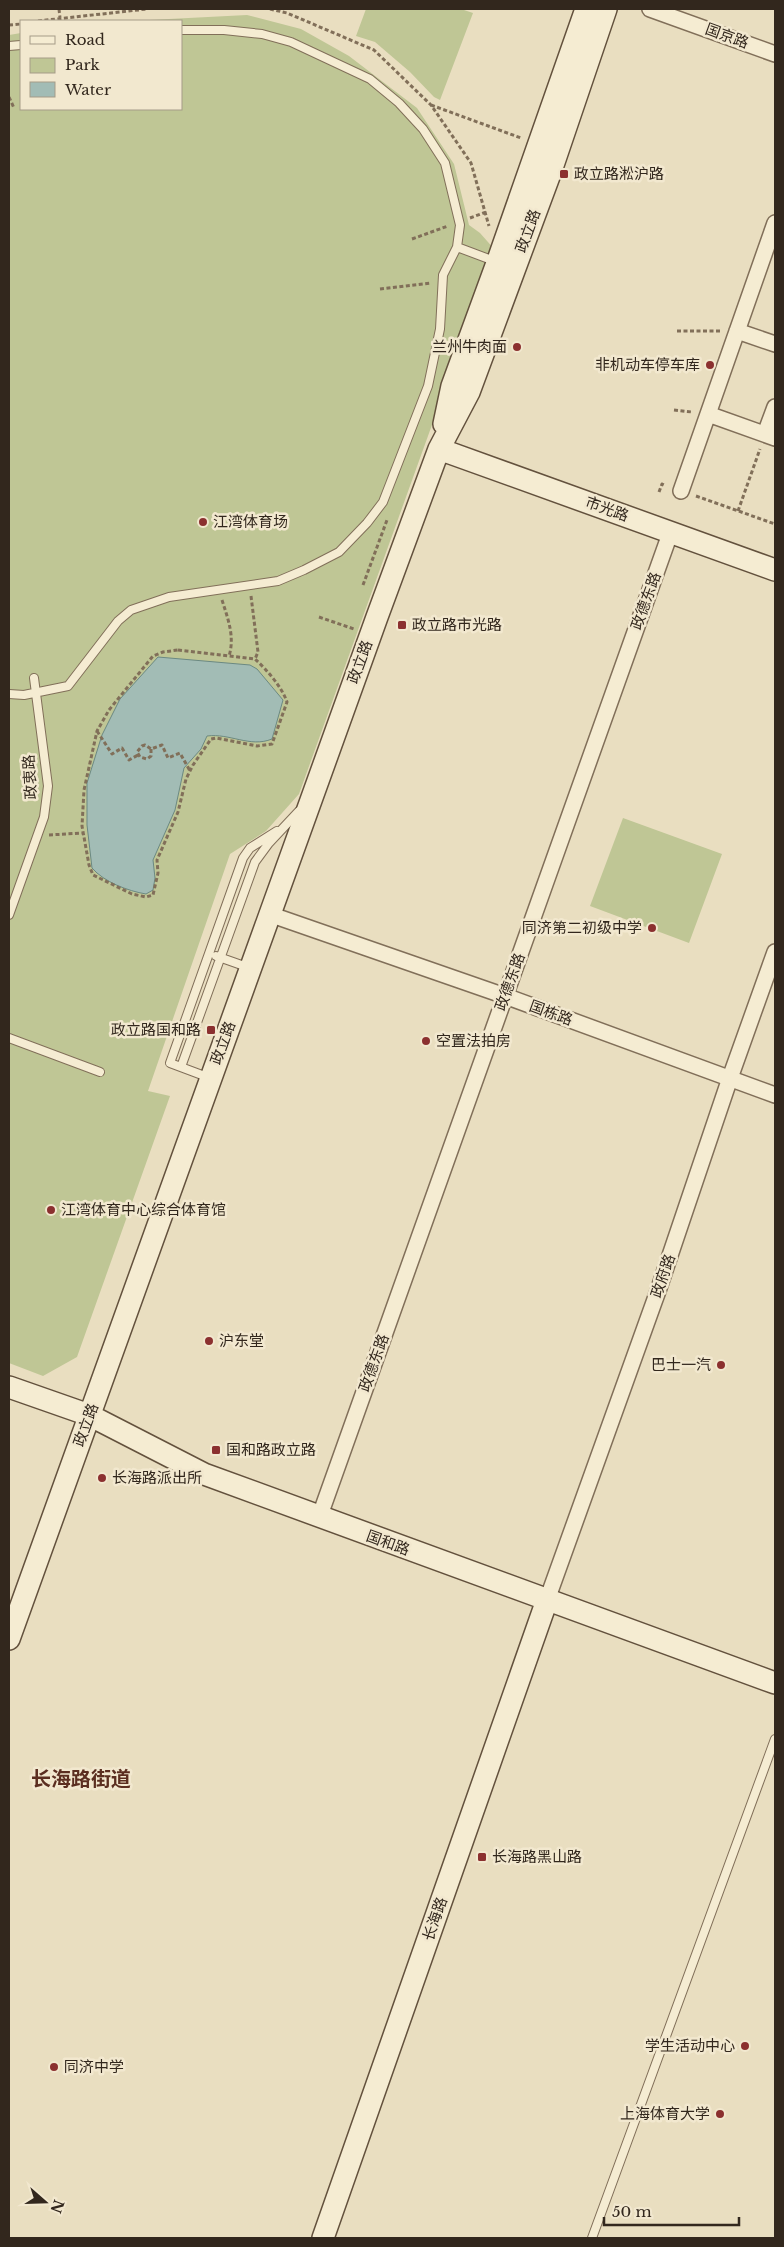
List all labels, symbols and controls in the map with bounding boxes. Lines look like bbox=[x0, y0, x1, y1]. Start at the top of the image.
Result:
street label: 国京路 bbox=[703, 19, 752, 52]
legend bbox=[20, 20, 182, 110]
text: Road bbox=[65, 30, 105, 49]
text: Park bbox=[65, 55, 101, 74]
text: Water bbox=[64, 80, 112, 99]
place label: 政立路淞沪路 bbox=[574, 164, 664, 183]
marker: 政立路淞沪路 bbox=[558, 168, 570, 180]
street label: 政立路 bbox=[511, 206, 544, 255]
place label: 兰州牛肉面 bbox=[432, 337, 507, 356]
marker: 兰州牛肉面 bbox=[511, 341, 523, 353]
place label: 非机动车停车库 bbox=[595, 355, 700, 374]
marker: 非机动车停车库 bbox=[704, 359, 716, 371]
street label: 市光路 bbox=[583, 492, 632, 525]
place label: 江湾体育场 bbox=[213, 512, 288, 531]
marker: 江湾体育场 bbox=[197, 516, 209, 528]
street label: 政德东路 bbox=[626, 569, 665, 632]
place label: 政立路市光路 bbox=[412, 615, 502, 634]
marker: 政立路市光路 bbox=[396, 619, 408, 631]
street label: 政立路 bbox=[343, 637, 376, 686]
street label: 政衷路 bbox=[19, 754, 40, 800]
place label: 同济第二初级中学 bbox=[522, 918, 642, 937]
marker: 同济第二初级中学 bbox=[646, 922, 658, 934]
street label: 政德东路 bbox=[490, 950, 529, 1013]
street label: 国栋路 bbox=[527, 996, 576, 1029]
street label: 政立路 bbox=[206, 1018, 239, 1067]
place label: 政立路国和路 bbox=[111, 1020, 201, 1039]
marker: 政立路国和路 bbox=[205, 1024, 217, 1036]
place label: 空置法拍房 bbox=[436, 1031, 511, 1050]
marker: 空置法拍房 bbox=[420, 1035, 432, 1047]
place label: 江湾体育中心综合体育馆 bbox=[61, 1200, 226, 1219]
marker: 江湾体育中心综合体育馆 bbox=[45, 1204, 57, 1216]
street label: 政府路 bbox=[646, 1251, 679, 1300]
place label: 沪东堂 bbox=[219, 1331, 264, 1350]
street label: 政德东路 bbox=[354, 1331, 393, 1394]
marker: 沪东堂 bbox=[203, 1335, 215, 1347]
place label: 巴士一汽 bbox=[651, 1355, 711, 1374]
marker: 巴士一汽 bbox=[715, 1359, 727, 1371]
street label: 政立路 bbox=[69, 1400, 102, 1449]
place label: 国和路政立路 bbox=[226, 1440, 316, 1459]
marker: 国和路政立路 bbox=[210, 1444, 222, 1456]
place label: 长海路派出所 bbox=[112, 1468, 202, 1487]
marker: 长海路派出所 bbox=[96, 1472, 108, 1484]
street label: 国和路 bbox=[364, 1526, 413, 1559]
district label: 长海路街道 bbox=[31, 1767, 131, 1791]
place label: 长海路黑山路 bbox=[492, 1847, 582, 1866]
marker: 长海路黑山路 bbox=[476, 1851, 488, 1863]
street label: 长海路 bbox=[418, 1894, 451, 1943]
place label: 学生活动中心 bbox=[645, 2036, 735, 2055]
marker: 学生活动中心 bbox=[739, 2040, 751, 2052]
place label: 同济中学 bbox=[64, 2057, 124, 2076]
marker: 同济中学 bbox=[48, 2061, 60, 2073]
place label: 上海体育大学 bbox=[620, 2104, 710, 2123]
marker: 上海体育大学 bbox=[714, 2108, 726, 2120]
north arrow bbox=[20, 2177, 70, 2227]
scale bar bbox=[604, 2194, 739, 2226]
text: N bbox=[47, 2197, 68, 2216]
text: 50 m bbox=[612, 2202, 652, 2221]

